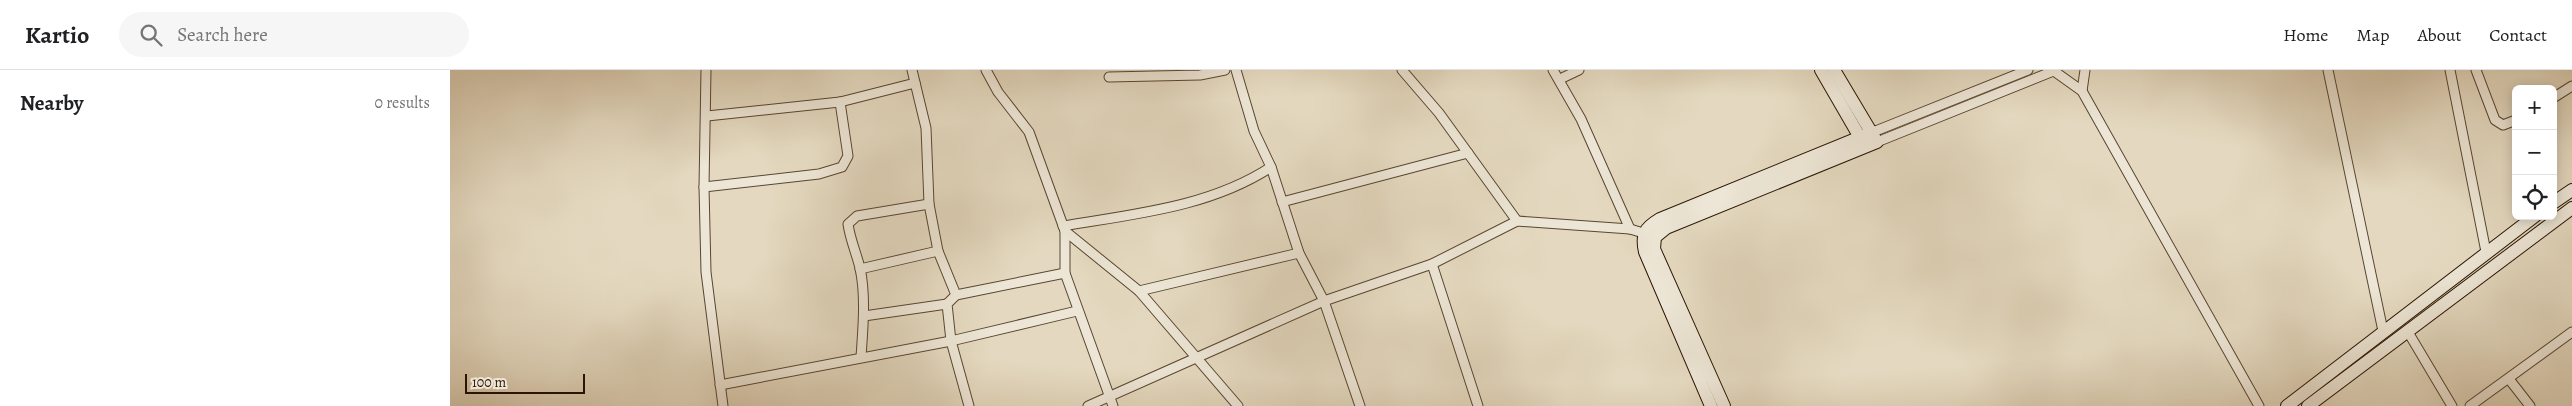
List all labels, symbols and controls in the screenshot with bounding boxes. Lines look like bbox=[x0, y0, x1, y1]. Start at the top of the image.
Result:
search box bbox=[119, 12, 469, 57]
text: Kartio bbox=[25, 19, 89, 51]
icon: search bbox=[137, 21, 165, 49]
text: Search here bbox=[177, 22, 268, 48]
text: Home bbox=[2283, 23, 2328, 47]
text: Map bbox=[2356, 23, 2389, 47]
text: About bbox=[2417, 23, 2461, 47]
text: Contact bbox=[2489, 23, 2547, 47]
map controls bbox=[2512, 85, 2557, 220]
button: + bbox=[2512, 85, 2557, 130]
text: Nearby bbox=[20, 89, 83, 117]
text: 0 results bbox=[374, 92, 430, 114]
button: − bbox=[2512, 130, 2557, 175]
button: locate bbox=[2512, 175, 2557, 220]
scale bar bbox=[465, 371, 585, 394]
text: 100 m bbox=[472, 373, 506, 392]

